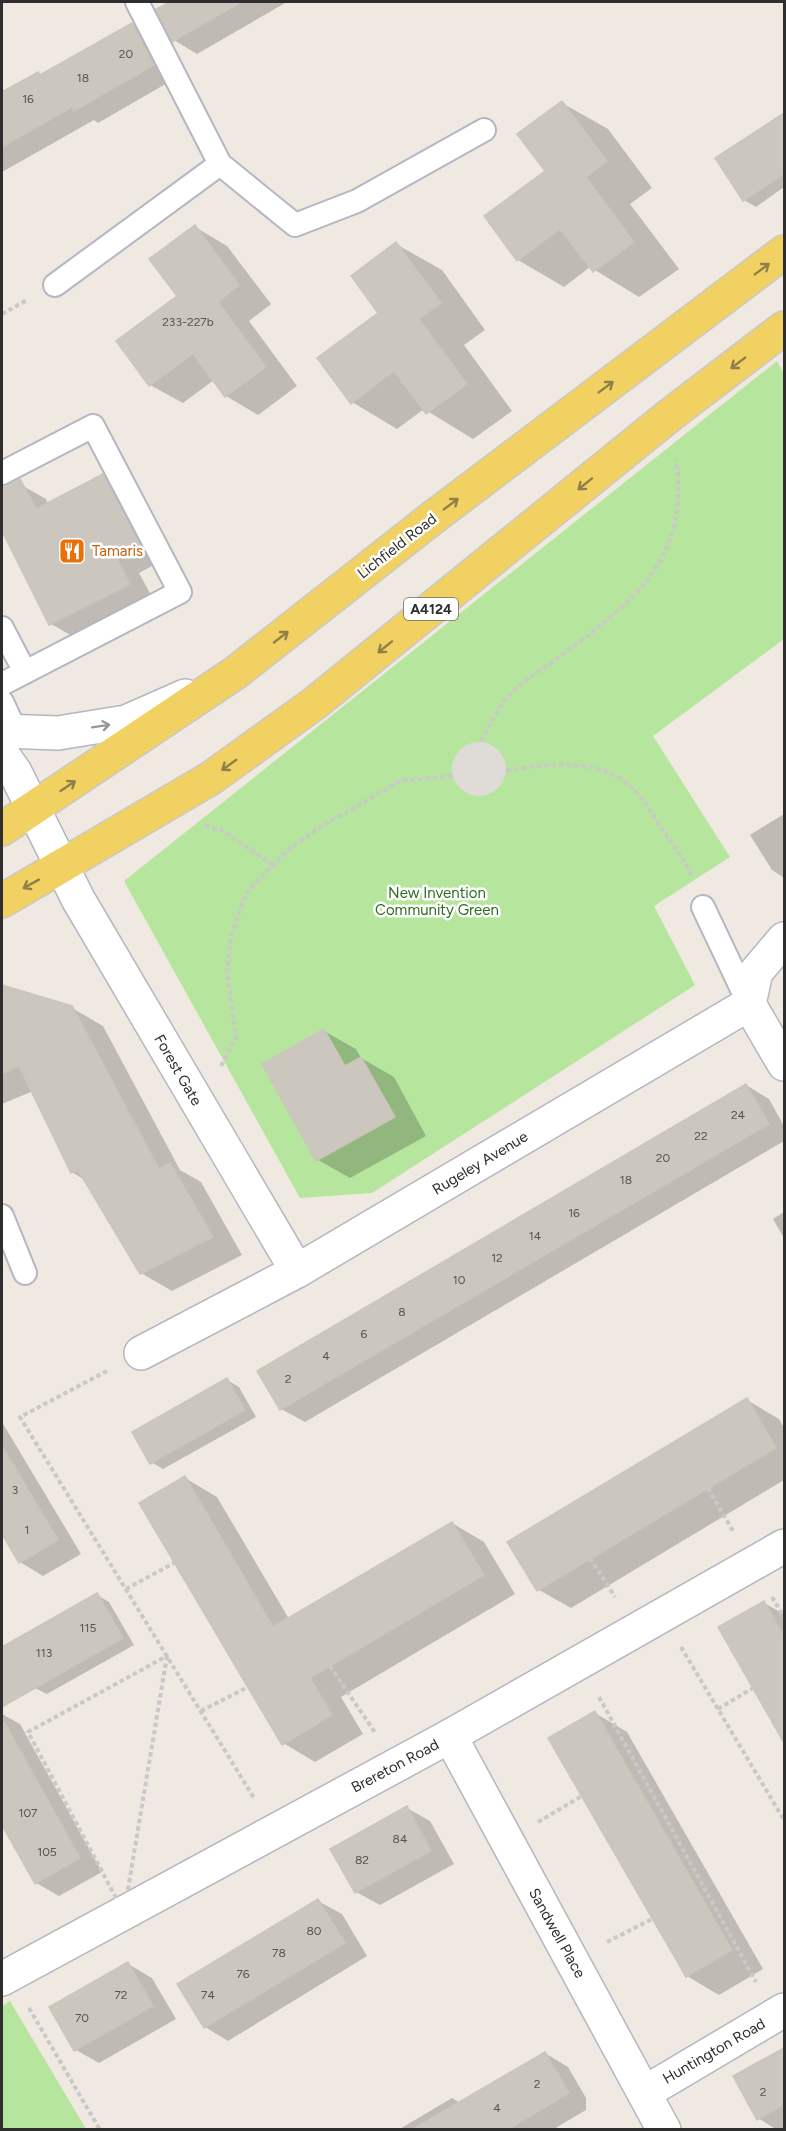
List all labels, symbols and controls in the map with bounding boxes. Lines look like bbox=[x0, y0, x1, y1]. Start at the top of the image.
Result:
house number: 20 bbox=[119, 47, 134, 61]
house number: 18 bbox=[77, 71, 89, 85]
house number: 16 bbox=[22, 92, 34, 106]
one-way arrow bbox=[754, 263, 770, 276]
house number: 233-227b bbox=[162, 315, 214, 329]
one-way arrow bbox=[730, 356, 746, 369]
one-way arrow bbox=[598, 380, 614, 393]
one-way arrow bbox=[578, 477, 593, 491]
one-way arrow bbox=[443, 498, 459, 511]
street label: Lichfield Road bbox=[354, 510, 440, 582]
restaurant icon: Tamaris bbox=[57, 536, 87, 566]
place label: Tamaris bbox=[92, 542, 143, 560]
road number: A4124 bbox=[404, 598, 458, 620]
one-way arrow bbox=[272, 631, 288, 644]
one-way arrow bbox=[377, 640, 393, 653]
one-way arrow bbox=[91, 720, 111, 731]
one-way arrow bbox=[222, 758, 238, 771]
one-way arrow bbox=[60, 780, 76, 792]
one-way arrow bbox=[23, 879, 41, 890]
park label: New Invention Community Green bbox=[375, 884, 499, 919]
street label: Forest Gate bbox=[150, 1031, 206, 1109]
house number: 24 bbox=[731, 1108, 746, 1122]
street label: Rugeley Avenue bbox=[429, 1127, 531, 1199]
house number: 22 bbox=[694, 1129, 708, 1143]
house number: 20 bbox=[656, 1151, 671, 1165]
house number: 18 bbox=[620, 1173, 632, 1187]
house number: 16 bbox=[568, 1206, 580, 1220]
house number: 14 bbox=[529, 1229, 542, 1243]
house number: 12 bbox=[491, 1251, 503, 1265]
house number: 10 bbox=[453, 1273, 466, 1287]
house number: 8 bbox=[398, 1305, 406, 1319]
house number: 6 bbox=[361, 1327, 368, 1341]
house number: 4 bbox=[322, 1349, 330, 1363]
house number: 2 bbox=[285, 1372, 291, 1386]
house number: 3 bbox=[12, 1483, 18, 1497]
house number: 1 bbox=[25, 1523, 29, 1537]
house number: 115 bbox=[80, 1621, 97, 1635]
house number: 113 bbox=[36, 1646, 52, 1660]
street label: Brereton Road bbox=[348, 1735, 442, 1797]
house number: 107 bbox=[18, 1806, 38, 1820]
house number: 84 bbox=[393, 1832, 408, 1846]
house number: 105 bbox=[37, 1845, 57, 1859]
house number: 82 bbox=[355, 1853, 369, 1867]
street label: Sandwell Place bbox=[525, 1885, 589, 1981]
house number: 80 bbox=[306, 1924, 322, 1938]
house number: 78 bbox=[272, 1946, 286, 1960]
house number: 76 bbox=[236, 1967, 250, 1981]
house number: 72 bbox=[114, 1988, 128, 2002]
house number: 74 bbox=[201, 1988, 215, 2002]
house number: 70 bbox=[75, 2011, 89, 2025]
street label: Huntington Road bbox=[660, 2014, 768, 2088]
house number: 2 bbox=[534, 2077, 540, 2091]
house number: 2 bbox=[760, 2085, 766, 2099]
house number: 4 bbox=[493, 2101, 501, 2115]

